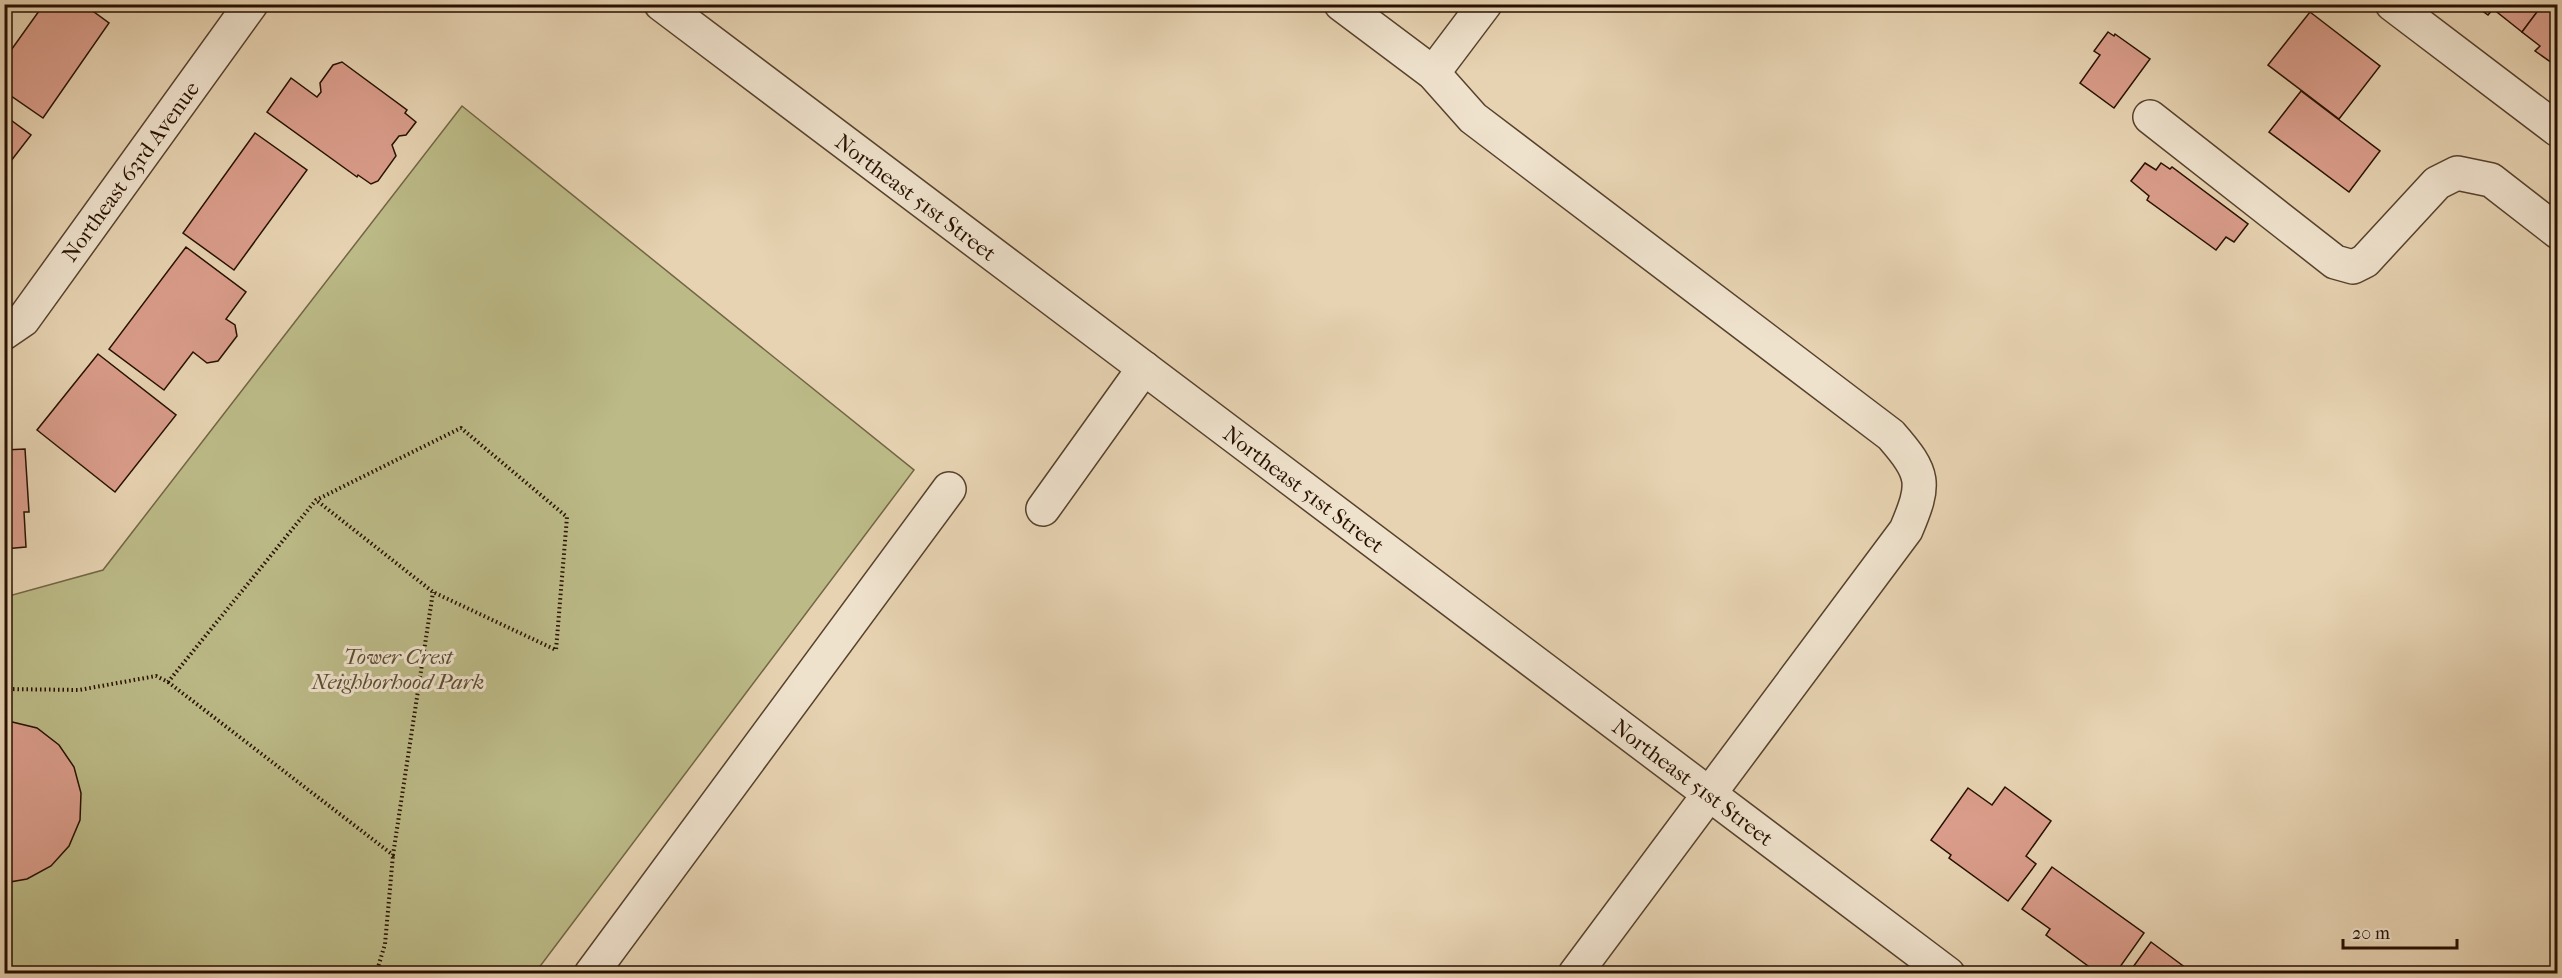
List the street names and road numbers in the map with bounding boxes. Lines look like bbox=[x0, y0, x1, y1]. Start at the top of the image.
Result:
street label: Northeast 63rd Avenue bbox=[57, 76, 205, 267]
street label: Northeast 51st Street bbox=[830, 129, 1001, 267]
street label: Northeast 51st Street bbox=[1218, 421, 1389, 559]
street label: Northeast 51st Street bbox=[1607, 714, 1778, 852]

